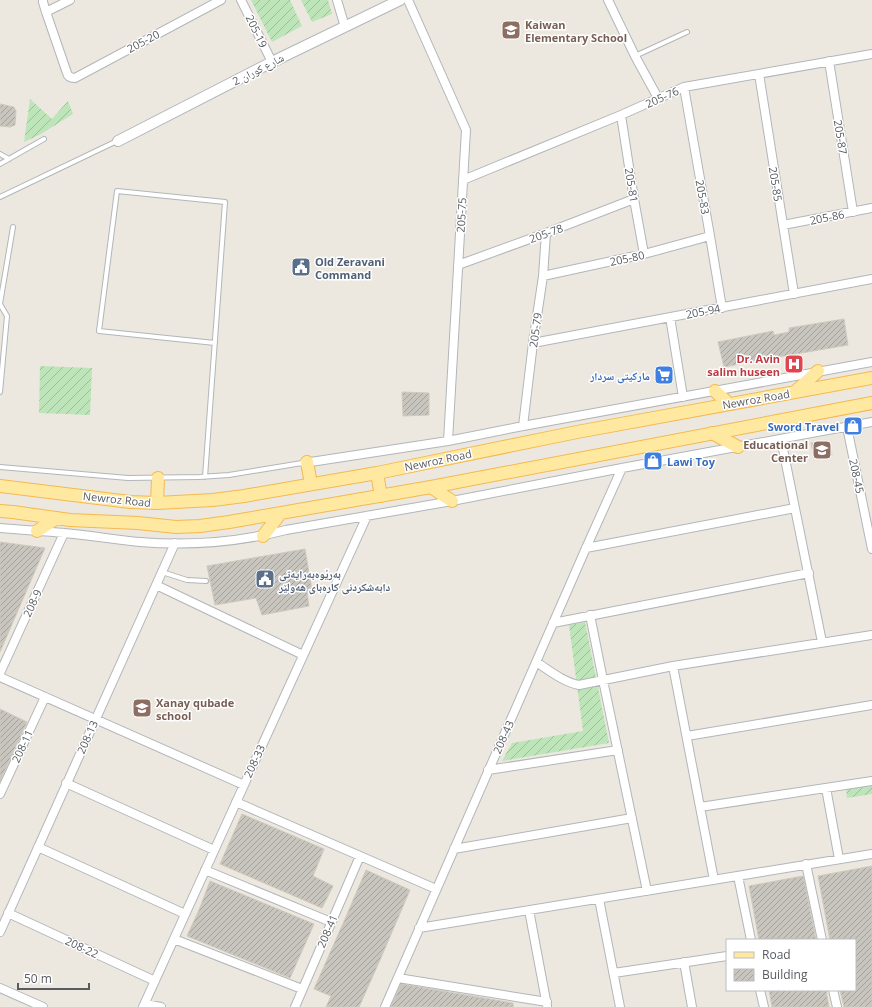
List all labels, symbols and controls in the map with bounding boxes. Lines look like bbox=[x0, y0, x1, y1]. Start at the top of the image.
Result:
street label: 205-19 bbox=[243, 12, 271, 50]
place label: Kaiwan Elementary School bbox=[525, 17, 627, 45]
school or university icon: Kaiwan Elementary School bbox=[500, 19, 522, 41]
street label: 205-20 bbox=[124, 26, 162, 56]
street label: شارع كوران 2 bbox=[230, 50, 286, 88]
street label: 205-76 bbox=[643, 83, 681, 111]
street label: 205-87 bbox=[831, 119, 851, 155]
street label: 205-85 bbox=[766, 166, 786, 202]
street label: 205-81 bbox=[622, 167, 642, 203]
street label: 205-83 bbox=[693, 178, 713, 216]
street label: 205-75 bbox=[453, 197, 469, 233]
street label: 205-86 bbox=[808, 206, 846, 228]
street label: 205-78 bbox=[527, 220, 565, 246]
street label: 205-80 bbox=[608, 247, 646, 269]
place label: Old Zeravani Command bbox=[315, 254, 385, 282]
public building icon: Old Zeravani Command bbox=[290, 256, 312, 278]
street label: 205-94 bbox=[684, 300, 722, 322]
street label: 205-79 bbox=[525, 312, 545, 348]
place label: Dr. Avin salim huseen bbox=[707, 351, 780, 379]
hospital icon: Dr. Avin salim huseen bbox=[783, 353, 805, 375]
supermarket icon: ماركيتى سردار bbox=[653, 364, 675, 386]
place label: ماركيتى سردار bbox=[589, 368, 650, 384]
street label: Newroz Road bbox=[721, 386, 791, 412]
shop icon: Sword Travel bbox=[842, 415, 864, 437]
place label: Sword Travel bbox=[768, 419, 839, 434]
place label: Educational Center bbox=[743, 437, 808, 465]
school or university icon: Educational Center bbox=[811, 439, 833, 461]
street label: Newroz Road bbox=[403, 446, 473, 474]
shop icon: Lawi Toy bbox=[642, 450, 664, 472]
place label: Lawi Toy bbox=[667, 454, 716, 469]
street label: 208-45 bbox=[846, 457, 868, 495]
street label: Newroz Road bbox=[82, 488, 152, 510]
place label: بەرێوەبەرایەتی دابەشکردنی کارەبای هەولێر bbox=[278, 566, 391, 595]
public building icon: بەرێوەبەرایەتی دابەشکردنی کارەبای هەولێر bbox=[254, 568, 276, 590]
street label: 208-9 bbox=[19, 587, 45, 619]
place label: Xanay qubade school bbox=[156, 695, 235, 723]
school or university icon: Xanay qubade school bbox=[131, 697, 153, 719]
street label: 208-13 bbox=[73, 718, 101, 756]
street label: 208-43 bbox=[489, 718, 517, 756]
street label: 208-11 bbox=[8, 727, 36, 765]
street label: 208-33 bbox=[240, 742, 268, 780]
street label: 208-41 bbox=[313, 912, 341, 950]
street label: 208-22 bbox=[63, 933, 101, 961]
legend bbox=[726, 939, 856, 991]
text: Road bbox=[762, 946, 791, 963]
scale bar bbox=[18, 965, 89, 991]
text: Building bbox=[762, 966, 808, 983]
text: 50 m bbox=[24, 970, 52, 987]

